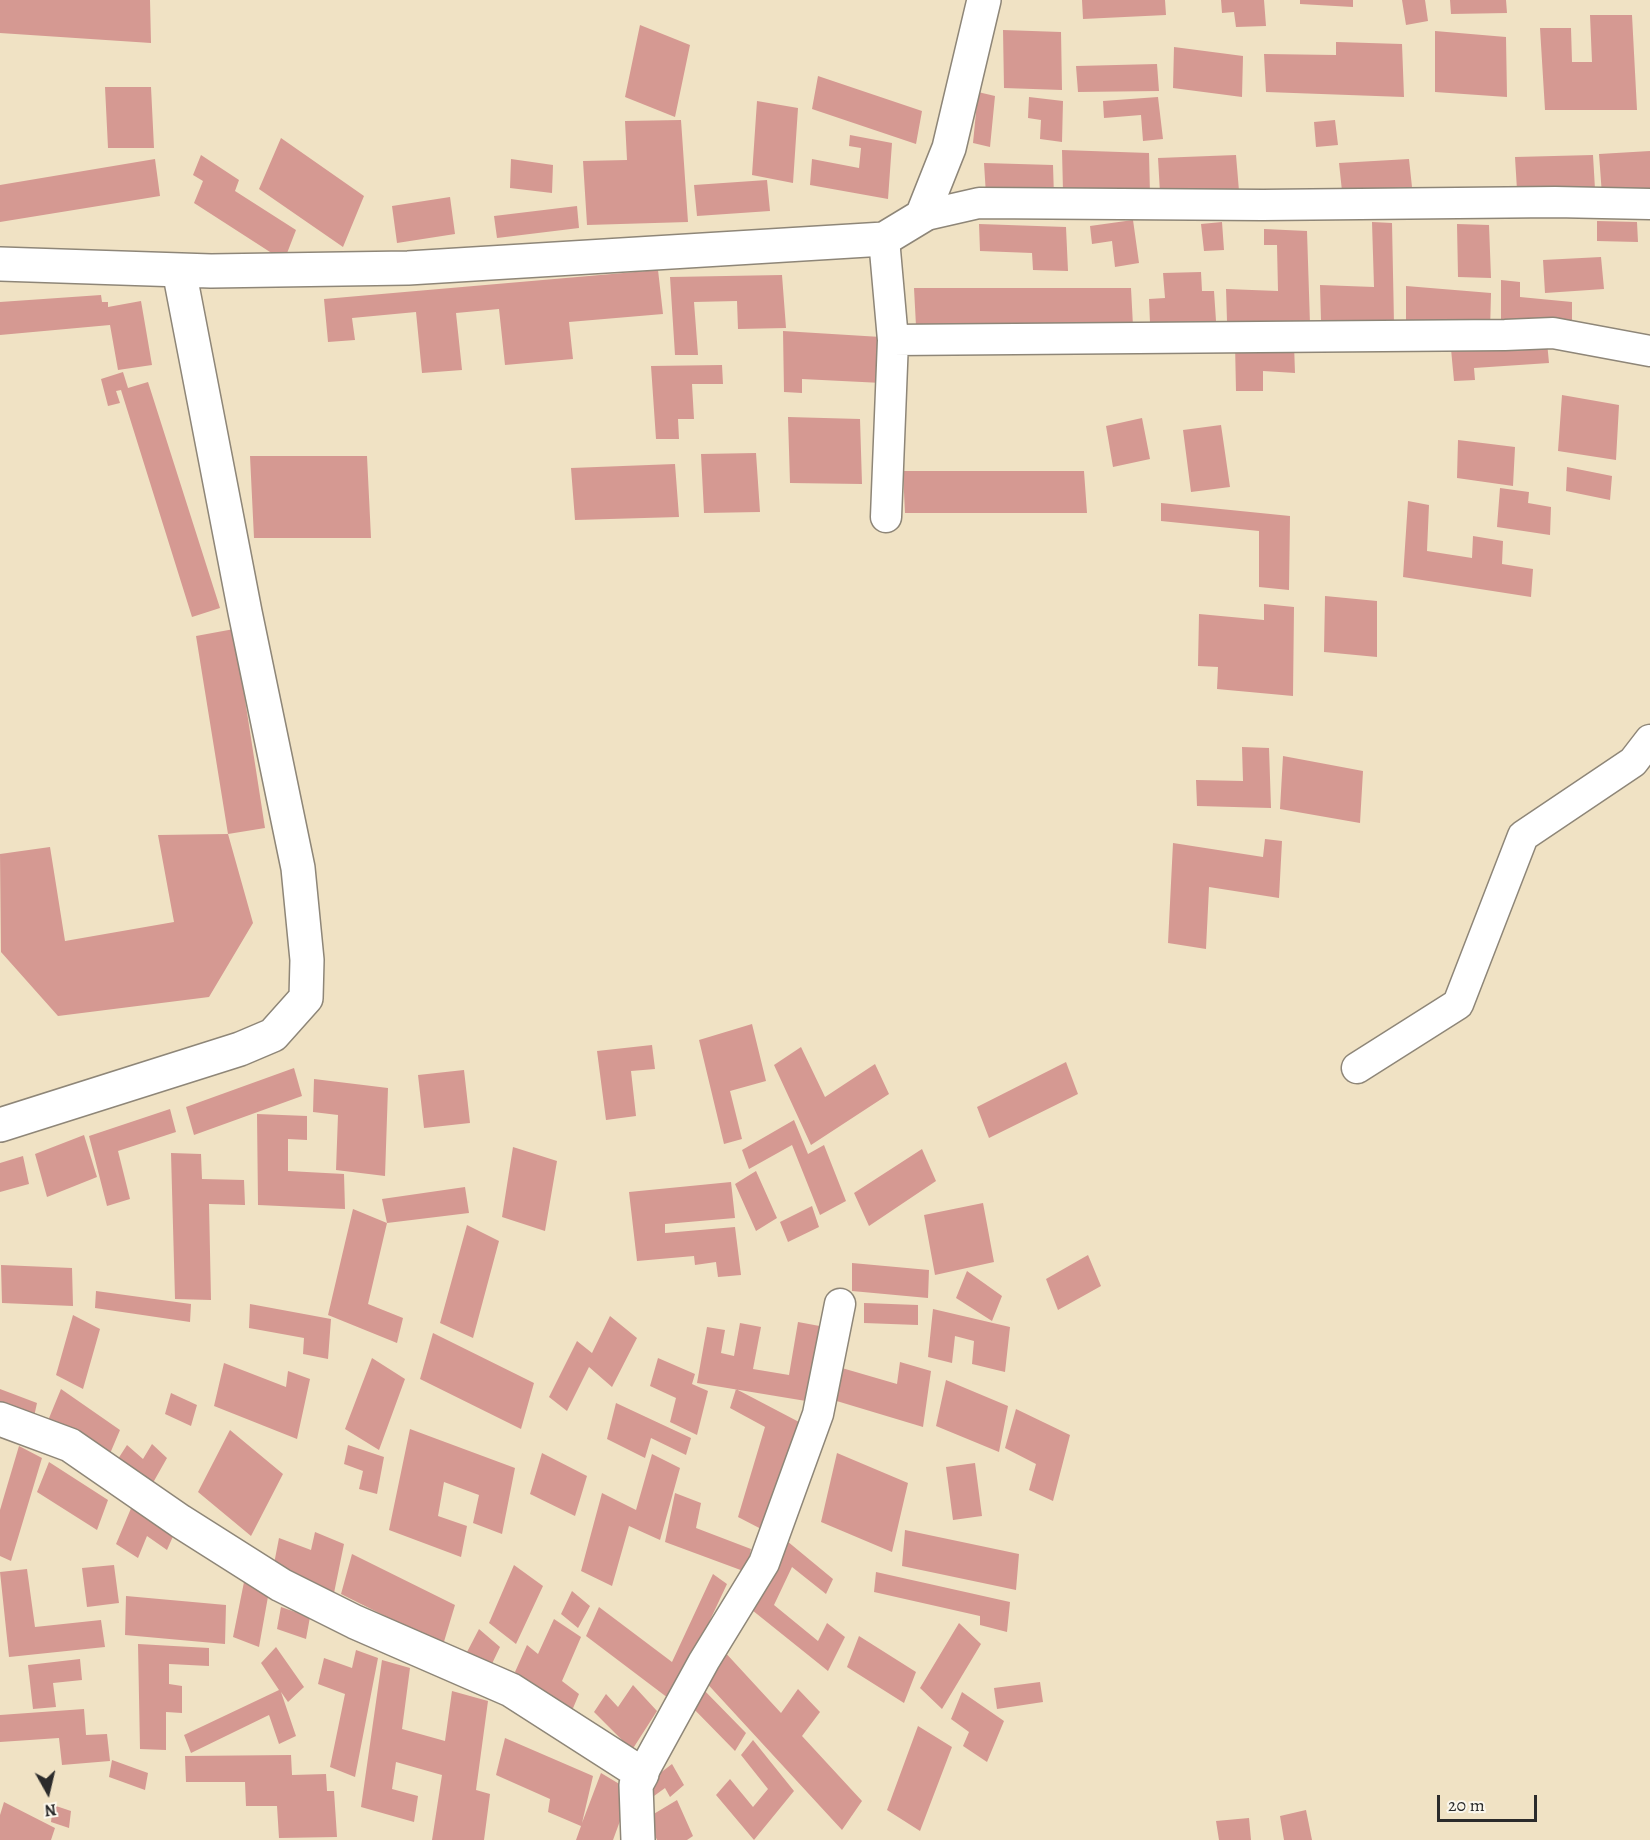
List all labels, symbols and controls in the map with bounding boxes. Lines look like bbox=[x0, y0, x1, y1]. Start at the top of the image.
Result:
north arrow bbox=[18, 1762, 78, 1822]
scale bar bbox=[1440, 1783, 1540, 1821]
text: 20 m bbox=[1448, 1793, 1485, 1817]
text: N bbox=[43, 1798, 58, 1822]

